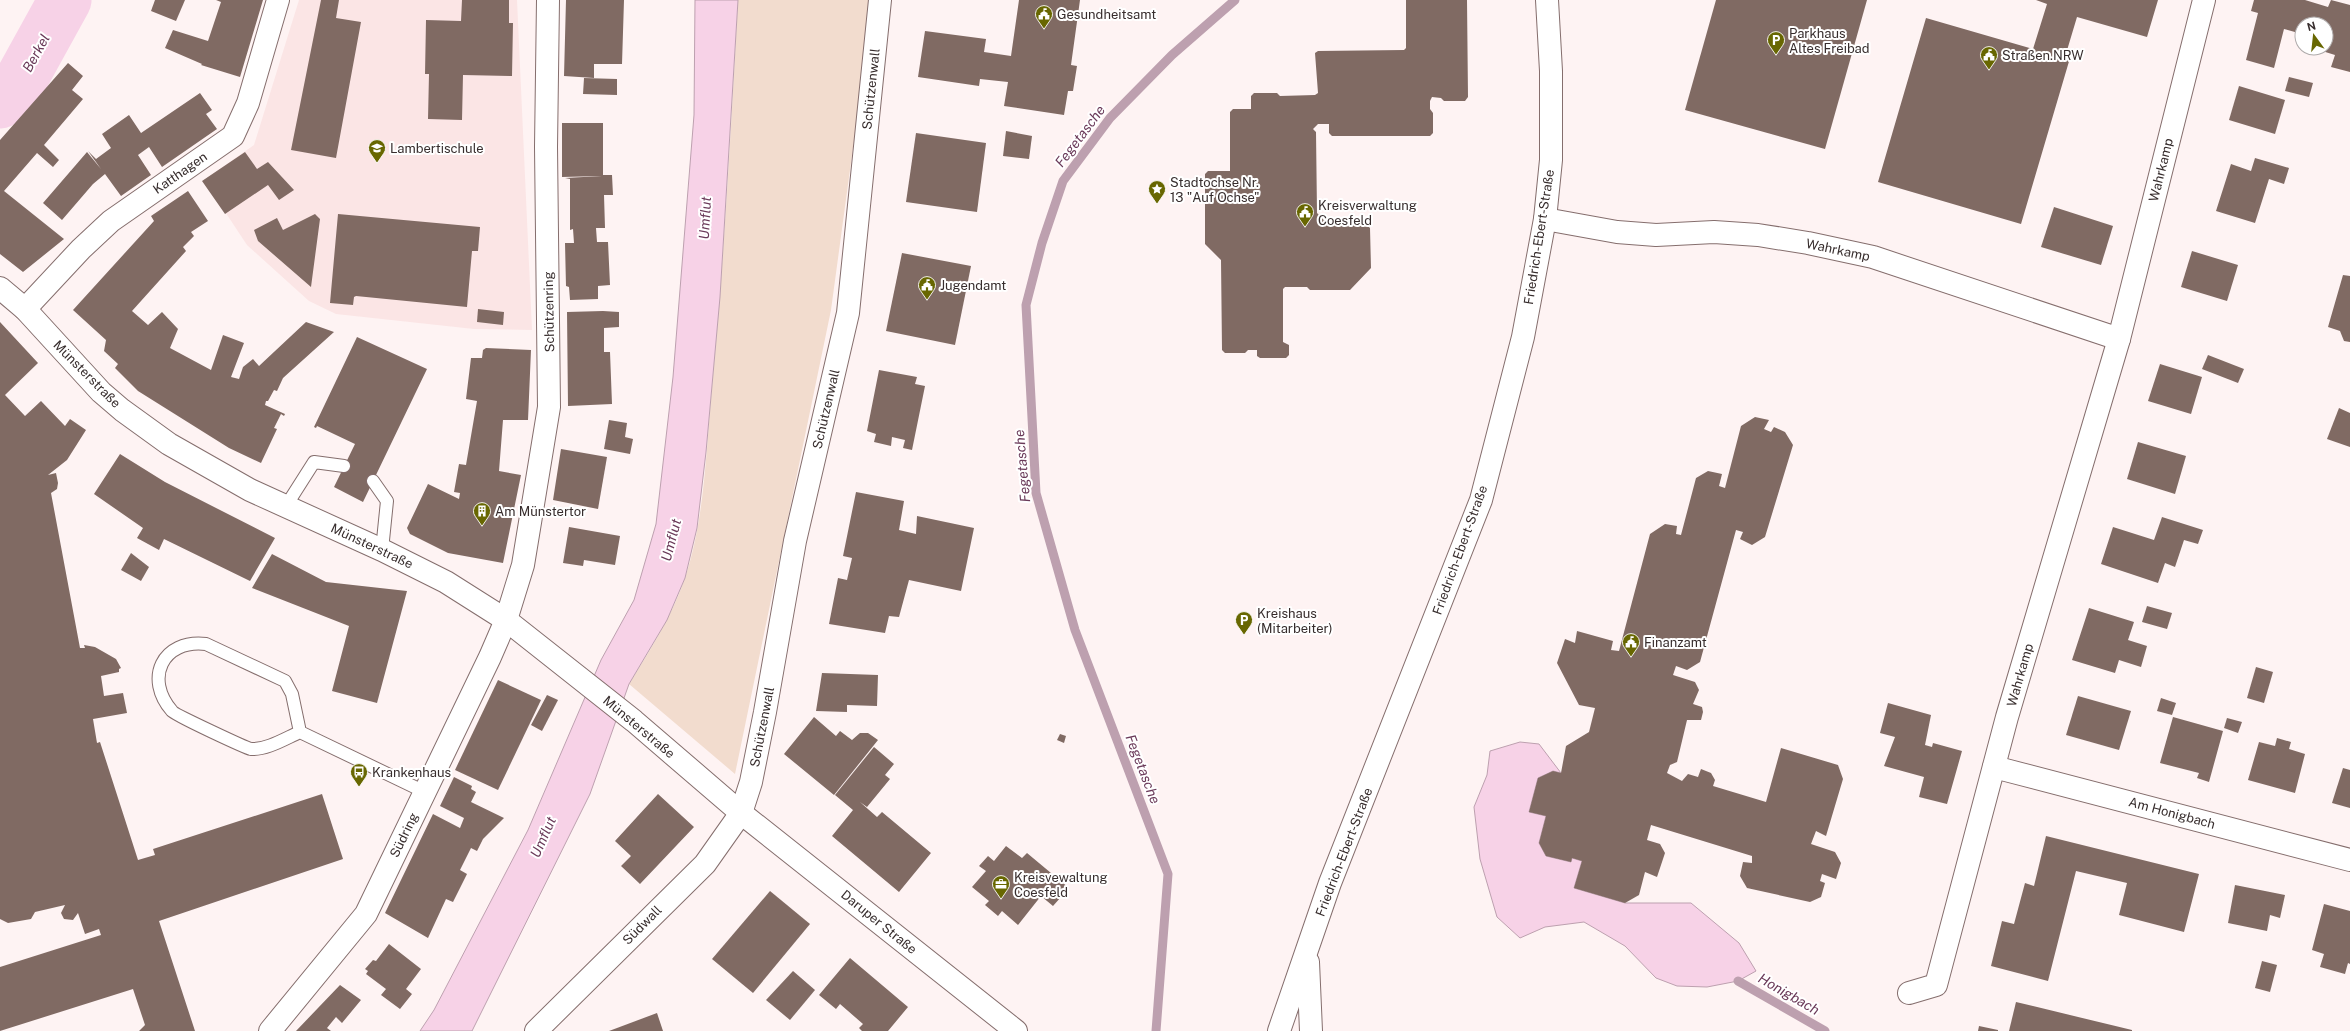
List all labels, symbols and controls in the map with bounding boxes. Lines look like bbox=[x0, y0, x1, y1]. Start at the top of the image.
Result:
public building icon: Gesundheitsamt bbox=[1034, 4, 1054, 29]
place label: Gesundheitsamt bbox=[1057, 7, 1156, 22]
north arrow bbox=[2294, 16, 2334, 56]
text: N bbox=[2306, 19, 2317, 33]
place label: Parkhaus Altes Freibad bbox=[1789, 26, 1870, 56]
parking icon: Parkhaus Altes Freibad bbox=[1766, 30, 1786, 55]
water label: Berkel bbox=[19, 31, 53, 75]
public building icon: Straßen.NRW bbox=[1979, 45, 1999, 70]
street label: Schützenwall bbox=[859, 48, 883, 130]
place label: Straßen.NRW bbox=[2002, 48, 2084, 63]
water label: Fegetasche bbox=[1052, 102, 1109, 170]
street label: Wahrkamp bbox=[2146, 136, 2176, 203]
school or university icon: Lambertischule bbox=[367, 138, 387, 163]
place label: Lambertischule bbox=[390, 141, 484, 156]
street label: Katthagen bbox=[150, 149, 210, 197]
street label: Friedrich-Ebert-Straße bbox=[1521, 168, 1557, 306]
place label: Stadtochse Nr. 13 "Auf Ochse" bbox=[1170, 175, 1260, 205]
place icon: Stadtochse Nr. 13 "Auf Ochse" bbox=[1147, 179, 1167, 204]
water label: Umflut bbox=[696, 195, 714, 240]
place label: Kreisverwaltung Coesfeld bbox=[1318, 198, 1417, 228]
public building icon: Kreisverwaltung Coesfeld bbox=[1295, 202, 1315, 227]
street label: Wahrkamp bbox=[1805, 236, 1872, 264]
street label: Schützenring bbox=[541, 271, 557, 353]
public building icon: Jugendamt bbox=[917, 275, 937, 300]
place label: Jugendamt bbox=[940, 278, 1006, 293]
street label: Münsterstraße bbox=[50, 337, 124, 411]
street label: Schützenwall bbox=[810, 368, 842, 450]
water label: Fegetasche bbox=[1011, 429, 1033, 503]
street label: Friedrich-Ebert-Straße bbox=[1430, 483, 1490, 617]
building icon: Am Münstertor bbox=[472, 501, 492, 526]
place label: Am Münstertor bbox=[495, 504, 586, 519]
water label: Umflut bbox=[658, 516, 684, 563]
street label: Münsterstraße bbox=[329, 520, 415, 572]
place label: Kreishaus (Mitarbeiter) bbox=[1257, 606, 1332, 636]
parking icon: Kreishaus (Mitarbeiter) bbox=[1234, 610, 1254, 635]
public building icon: Finanzamt bbox=[1621, 632, 1641, 657]
place label: Finanzamt bbox=[1644, 635, 1707, 650]
street label: Wahrkamp bbox=[2004, 641, 2036, 708]
street label: Schützenwall bbox=[747, 686, 777, 768]
street label: Münsterstraße bbox=[600, 693, 678, 761]
water label: Fegetasche bbox=[1122, 732, 1164, 806]
bus stop icon: Krankenhaus bbox=[349, 762, 369, 787]
place label: Krankenhaus bbox=[372, 765, 451, 780]
street label: Friedrich-Ebert-Straße bbox=[1312, 785, 1376, 919]
street label: Am Honigbach bbox=[2127, 794, 2217, 832]
street label: Südring bbox=[387, 810, 421, 860]
water label: Umflut bbox=[527, 813, 559, 860]
place label: Kreisvewaltung Coesfeld bbox=[1014, 870, 1108, 900]
office icon: Kreisvewaltung Coesfeld bbox=[991, 874, 1011, 899]
street label: Daruper Straße bbox=[838, 887, 920, 957]
street label: Südwall bbox=[619, 902, 665, 948]
water label: Honigbach bbox=[1756, 970, 1823, 1018]

